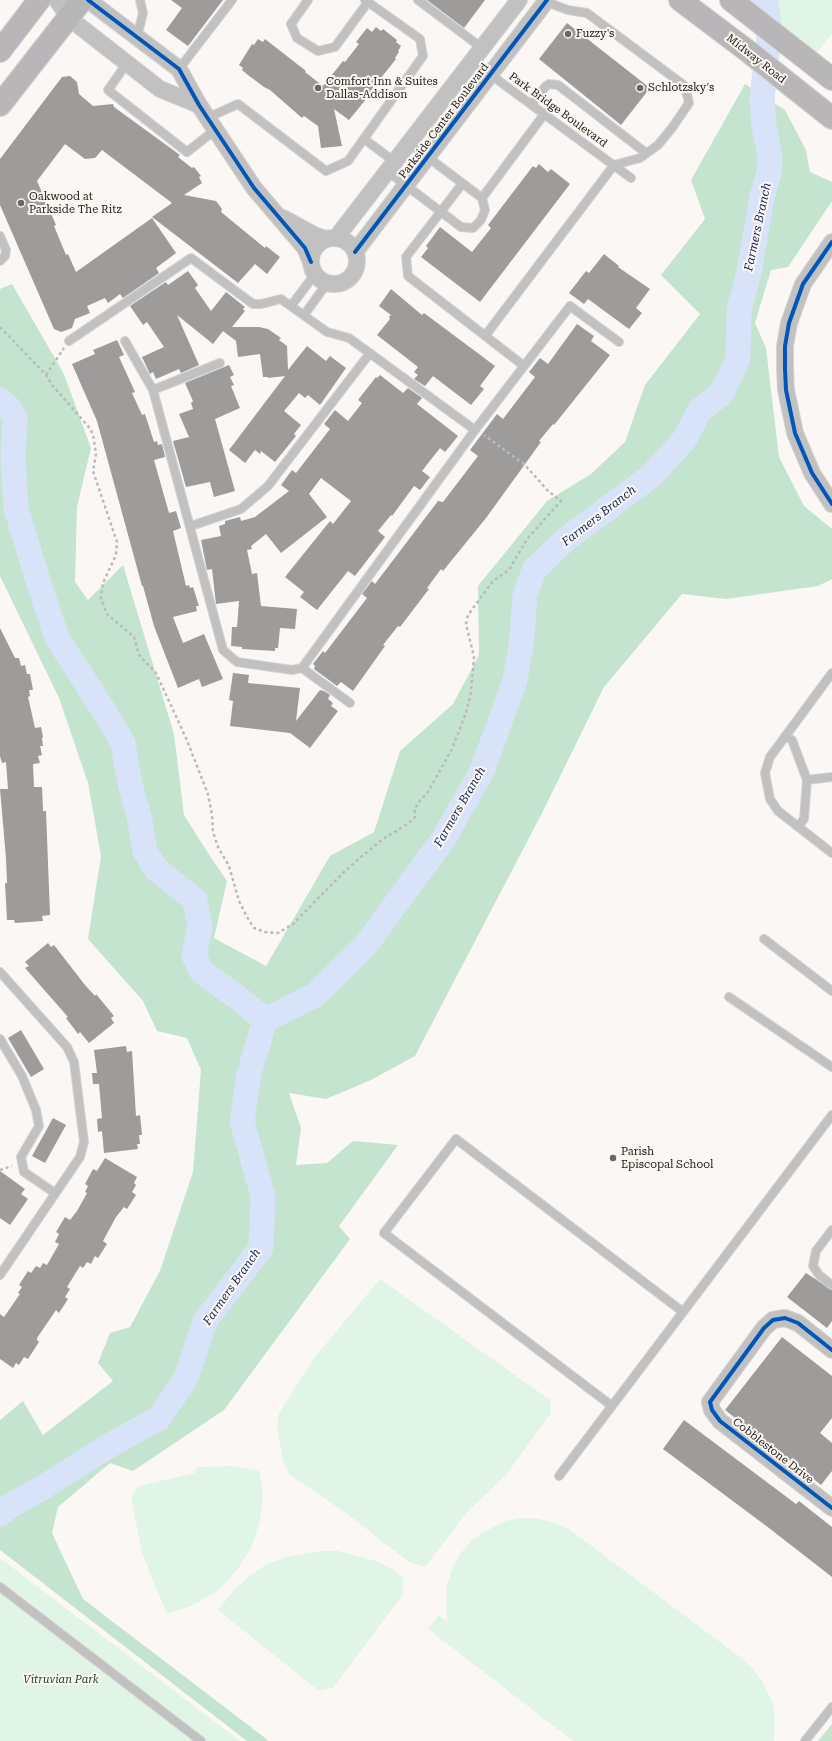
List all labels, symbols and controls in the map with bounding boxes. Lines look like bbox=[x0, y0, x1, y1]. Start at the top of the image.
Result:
place label: Fuzzy's bbox=[576, 27, 614, 41]
marker: Fuzzy's bbox=[563, 29, 573, 39]
street label: Midway Road bbox=[724, 32, 788, 86]
street label: Parkside Center Boulevard bbox=[396, 61, 492, 181]
street label: Park Bridge Boulevard bbox=[506, 70, 610, 150]
place label: Comfort Inn & Suites Dallas-Addison bbox=[326, 75, 438, 101]
place label: Schlotzsky's bbox=[648, 81, 714, 95]
marker: Comfort Inn & Suites Dallas-Addison bbox=[313, 83, 323, 93]
marker: Schlotzsky's bbox=[635, 83, 645, 93]
water label: Farmers Branch bbox=[742, 181, 774, 273]
place label: Oakwood at Parkside The Ritz bbox=[29, 190, 122, 216]
marker: Oakwood at Parkside The Ritz bbox=[16, 198, 26, 208]
water label: Farmers Branch bbox=[559, 483, 639, 549]
water label: Farmers Branch bbox=[431, 764, 489, 850]
place label: Parish Episcopal School bbox=[621, 1145, 713, 1171]
marker: Parish Episcopal School bbox=[608, 1153, 618, 1163]
water label: Farmers Branch bbox=[200, 1246, 264, 1328]
street label: Cobblestone Drive bbox=[730, 1415, 816, 1487]
park label: Vitruvian Park bbox=[23, 1673, 99, 1687]

